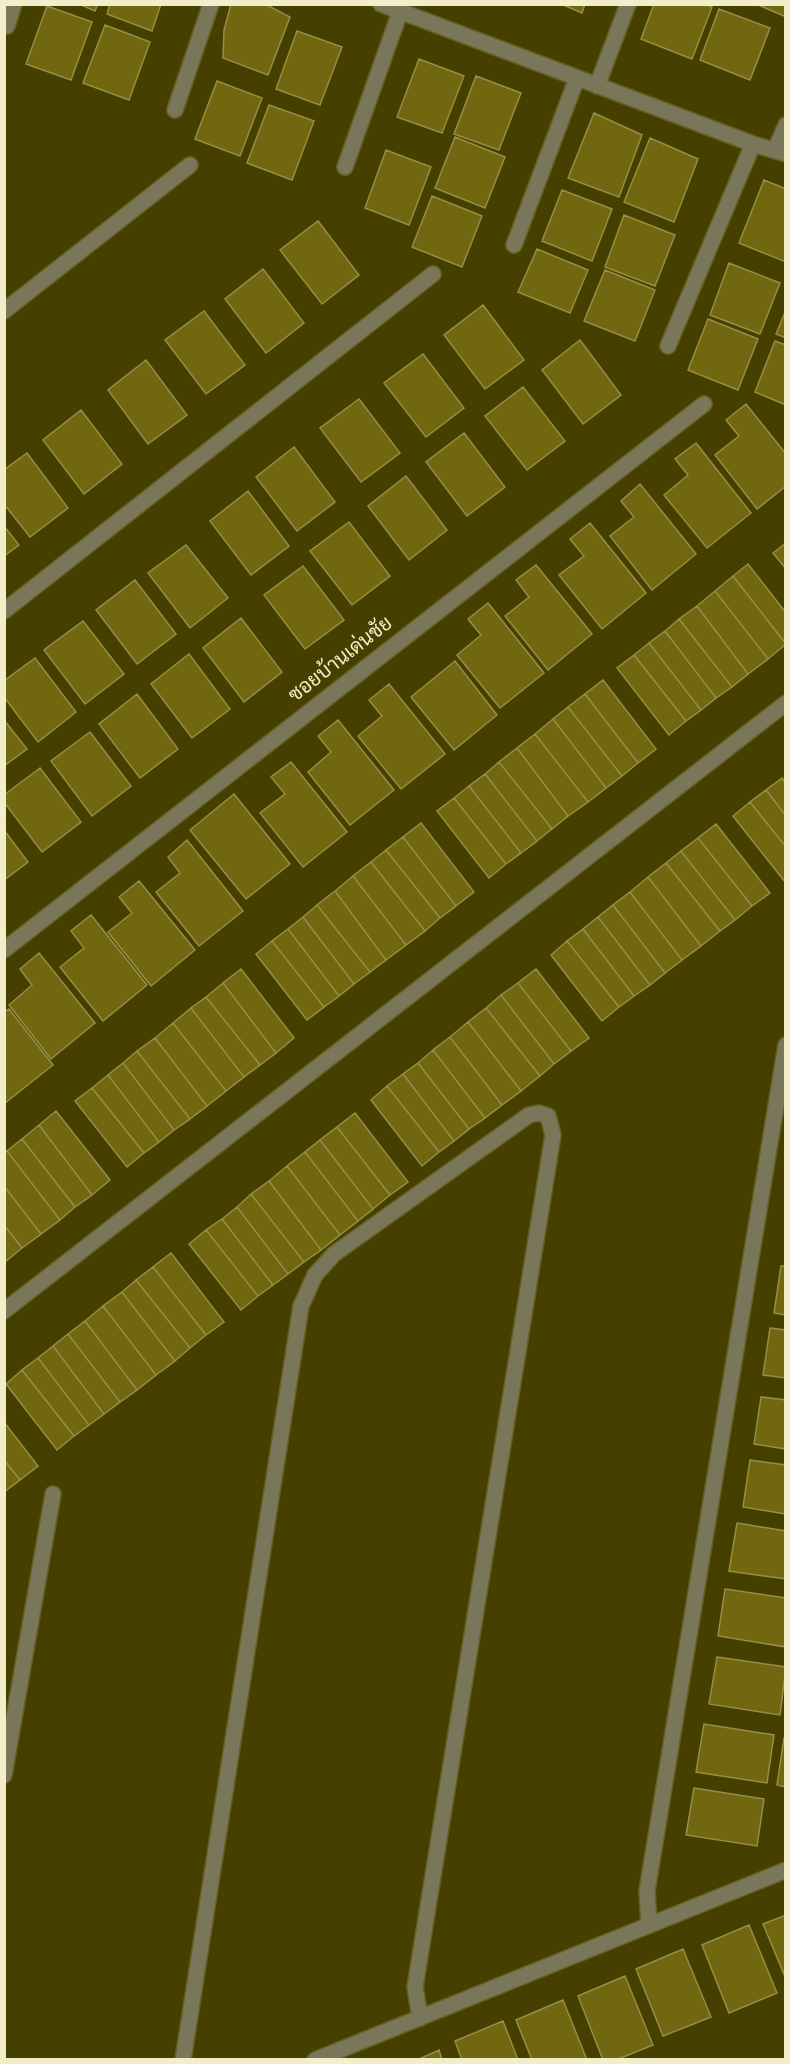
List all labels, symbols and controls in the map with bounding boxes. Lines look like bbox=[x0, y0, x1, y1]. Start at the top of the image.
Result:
street label: ซอยบ้านเด่นชัย bbox=[283, 610, 398, 709]

